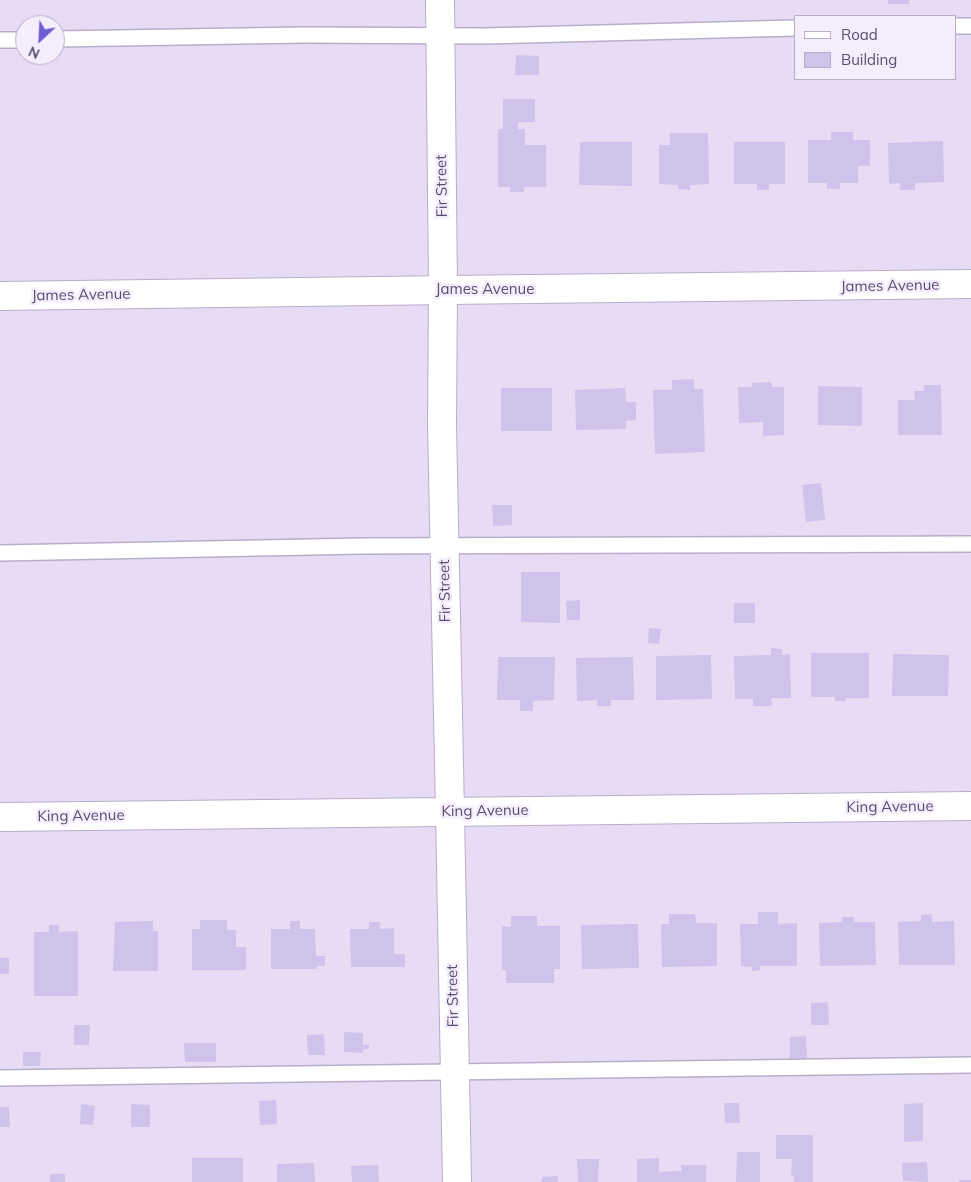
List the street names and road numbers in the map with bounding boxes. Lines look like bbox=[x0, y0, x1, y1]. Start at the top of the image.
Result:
street label: Fir Street bbox=[432, 154, 452, 218]
street label: James Avenue bbox=[840, 276, 940, 296]
street label: James Avenue bbox=[436, 280, 534, 298]
street label: James Avenue bbox=[31, 285, 131, 305]
street label: Fir Street bbox=[435, 559, 455, 623]
street label: King Avenue bbox=[846, 797, 934, 817]
street label: King Avenue bbox=[441, 801, 529, 821]
street label: King Avenue bbox=[37, 806, 125, 826]
street label: Fir Street bbox=[443, 964, 463, 1028]

